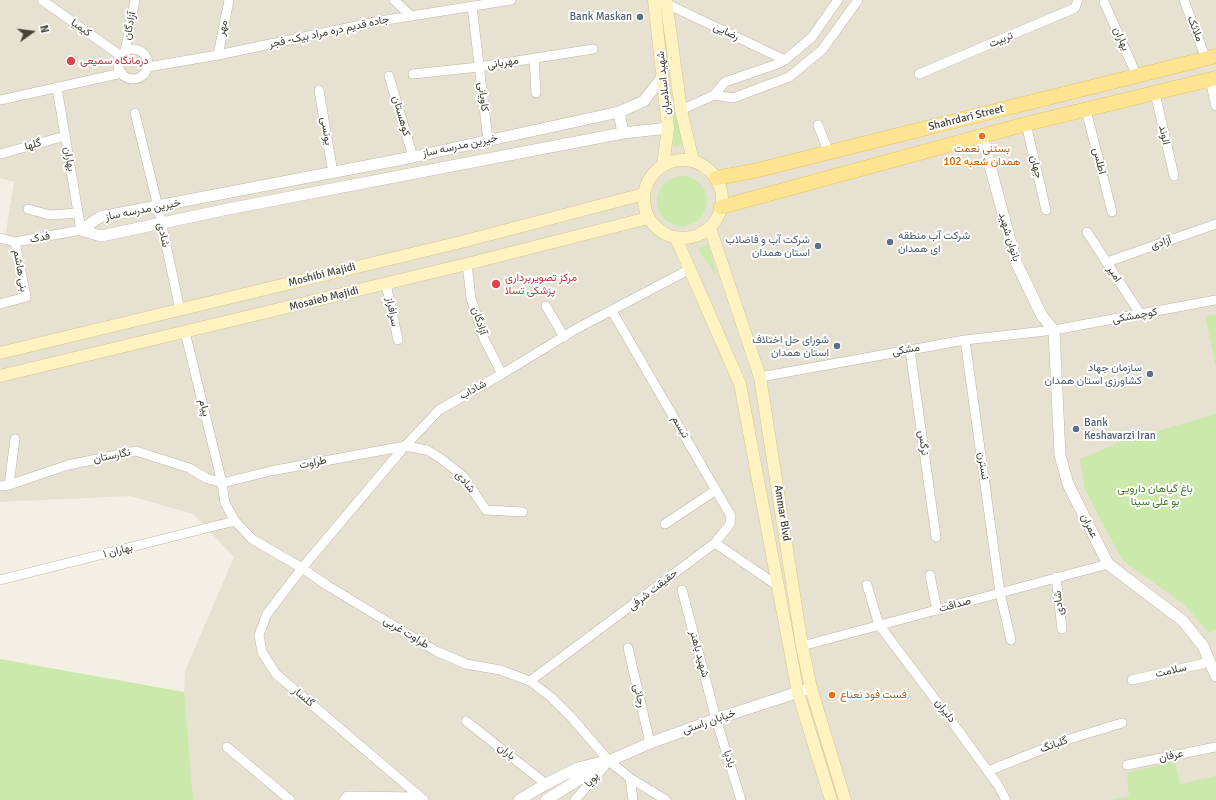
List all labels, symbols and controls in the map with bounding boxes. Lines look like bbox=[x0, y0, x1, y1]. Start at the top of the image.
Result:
place label: Bank Maskan bbox=[569, 10, 632, 24]
street label: آزادگان bbox=[121, 11, 139, 41]
north arrow bbox=[12, 12, 52, 52]
marker: Bank Maskan bbox=[635, 12, 645, 22]
street label: جاده قدیم دره مراد بیک- فجر bbox=[268, 13, 390, 51]
street label: ملائک bbox=[1184, 14, 1206, 44]
street label: کیمیا bbox=[68, 16, 94, 40]
street label: مهر bbox=[215, 19, 231, 37]
street label: رضایی bbox=[711, 20, 741, 44]
text: N bbox=[37, 24, 51, 34]
street label: بهاران bbox=[1110, 25, 1132, 53]
street label: تربیت bbox=[987, 29, 1015, 51]
street label: شهید اسلامیان bbox=[654, 50, 674, 116]
place label: درمانگاه سمیعی bbox=[80, 54, 148, 68]
street label: مهربانی bbox=[486, 54, 520, 72]
marker: درمانگاه سمیعی bbox=[65, 55, 77, 67]
street label: کاویانی bbox=[475, 82, 491, 112]
street label: کوهستان bbox=[389, 94, 413, 138]
street label: Shahrdari Street bbox=[927, 102, 1005, 134]
street label: یونسی bbox=[317, 116, 335, 146]
street label: الوند bbox=[1155, 124, 1173, 146]
marker: بستنی نعمت همدان شعبه 102 bbox=[977, 131, 987, 141]
street label: خیرین مدرسه ساز bbox=[421, 132, 499, 160]
street label: گلها bbox=[23, 136, 43, 154]
place label: بستنی نعمت همدان شعبه 102 bbox=[944, 142, 1020, 168]
street label: بهاران bbox=[60, 146, 78, 172]
street label: اطلس bbox=[1089, 146, 1109, 176]
street label: جهان bbox=[1027, 154, 1045, 180]
street label: خیرین مدرسه ساز bbox=[104, 196, 182, 224]
street label: بانوان شهید bbox=[995, 211, 1023, 263]
street label: شادی bbox=[154, 222, 172, 248]
place label: شرکت آب منطقه ای همدان bbox=[898, 229, 970, 255]
street label: فدک bbox=[29, 230, 51, 246]
place label: شرکت آب و فاضلاب استان همدان bbox=[725, 233, 810, 259]
street label: آزادی bbox=[1149, 233, 1173, 253]
marker: شرکت آب منطقه ای همدان bbox=[885, 237, 895, 247]
marker: شرکت آب و فاضلاب استان همدان bbox=[813, 241, 823, 251]
street label: بنی هاشم bbox=[10, 249, 30, 293]
street label: Moshibi Majidi bbox=[287, 260, 357, 290]
street label: امیر bbox=[1104, 263, 1124, 285]
place label: مرکز تصویربرداری پزشکی تسلا bbox=[505, 271, 577, 297]
marker: مرکز تصویربرداری پزشکی تسلا bbox=[490, 278, 502, 290]
street label: Mosaieb Majidi bbox=[288, 284, 360, 314]
street label: سرافراز bbox=[383, 296, 401, 328]
street label: آزادگان bbox=[468, 305, 490, 337]
street label: کوچمشکی bbox=[1111, 306, 1159, 326]
place label: شوراى حل اختلاف استان همدان bbox=[752, 333, 829, 359]
marker: شوراى حل اختلاف استان همدان bbox=[832, 341, 842, 351]
street label: مشکی bbox=[891, 341, 921, 359]
place label: سازمان جهاد کشاورزی استان همدان bbox=[1045, 361, 1142, 387]
marker: سازمان جهاد کشاورزی استان همدان bbox=[1145, 369, 1155, 379]
street label: شاداب bbox=[457, 377, 489, 403]
street label: پیام bbox=[196, 398, 212, 418]
street label: تبسم bbox=[668, 414, 692, 440]
place label: Bank Keshavarzi Iran bbox=[1084, 416, 1156, 442]
marker: Bank Keshavarzi Iran bbox=[1071, 424, 1081, 434]
street label: نرگس bbox=[915, 430, 931, 456]
street label: نگارستان bbox=[92, 446, 132, 466]
street label: نسترن bbox=[975, 451, 991, 481]
street label: طراوت bbox=[298, 454, 328, 472]
street label: شادی bbox=[452, 468, 478, 496]
park label: باغ گیاهان دارویی بو علی سینا bbox=[1117, 482, 1193, 508]
street label: Ammar Blvd bbox=[771, 484, 793, 542]
street label: عمران bbox=[1077, 512, 1101, 540]
street label: بهاران ۱ bbox=[102, 541, 134, 561]
street label: حقیقت شرفی bbox=[626, 567, 680, 613]
street label: شادی bbox=[1051, 590, 1067, 616]
street label: صداقت bbox=[937, 594, 973, 616]
street label: طراوت غربی bbox=[381, 614, 431, 652]
street label: شهید باهنر bbox=[686, 629, 712, 679]
street label: سلامت bbox=[1154, 661, 1188, 681]
street label: رجائی bbox=[630, 683, 648, 709]
street label: گلسار bbox=[289, 684, 317, 710]
place label: فست فود نعناع bbox=[840, 688, 907, 702]
marker: فست فود نعناع bbox=[827, 690, 837, 700]
street label: دلیران bbox=[932, 697, 958, 725]
street label: خیابان راستی bbox=[681, 707, 737, 737]
street label: گلبانگ bbox=[1038, 734, 1070, 756]
street label: باران bbox=[494, 741, 518, 763]
street label: عرفان bbox=[1158, 747, 1184, 765]
street label: بادپا bbox=[720, 749, 738, 769]
street label: پویا bbox=[582, 770, 602, 790]

